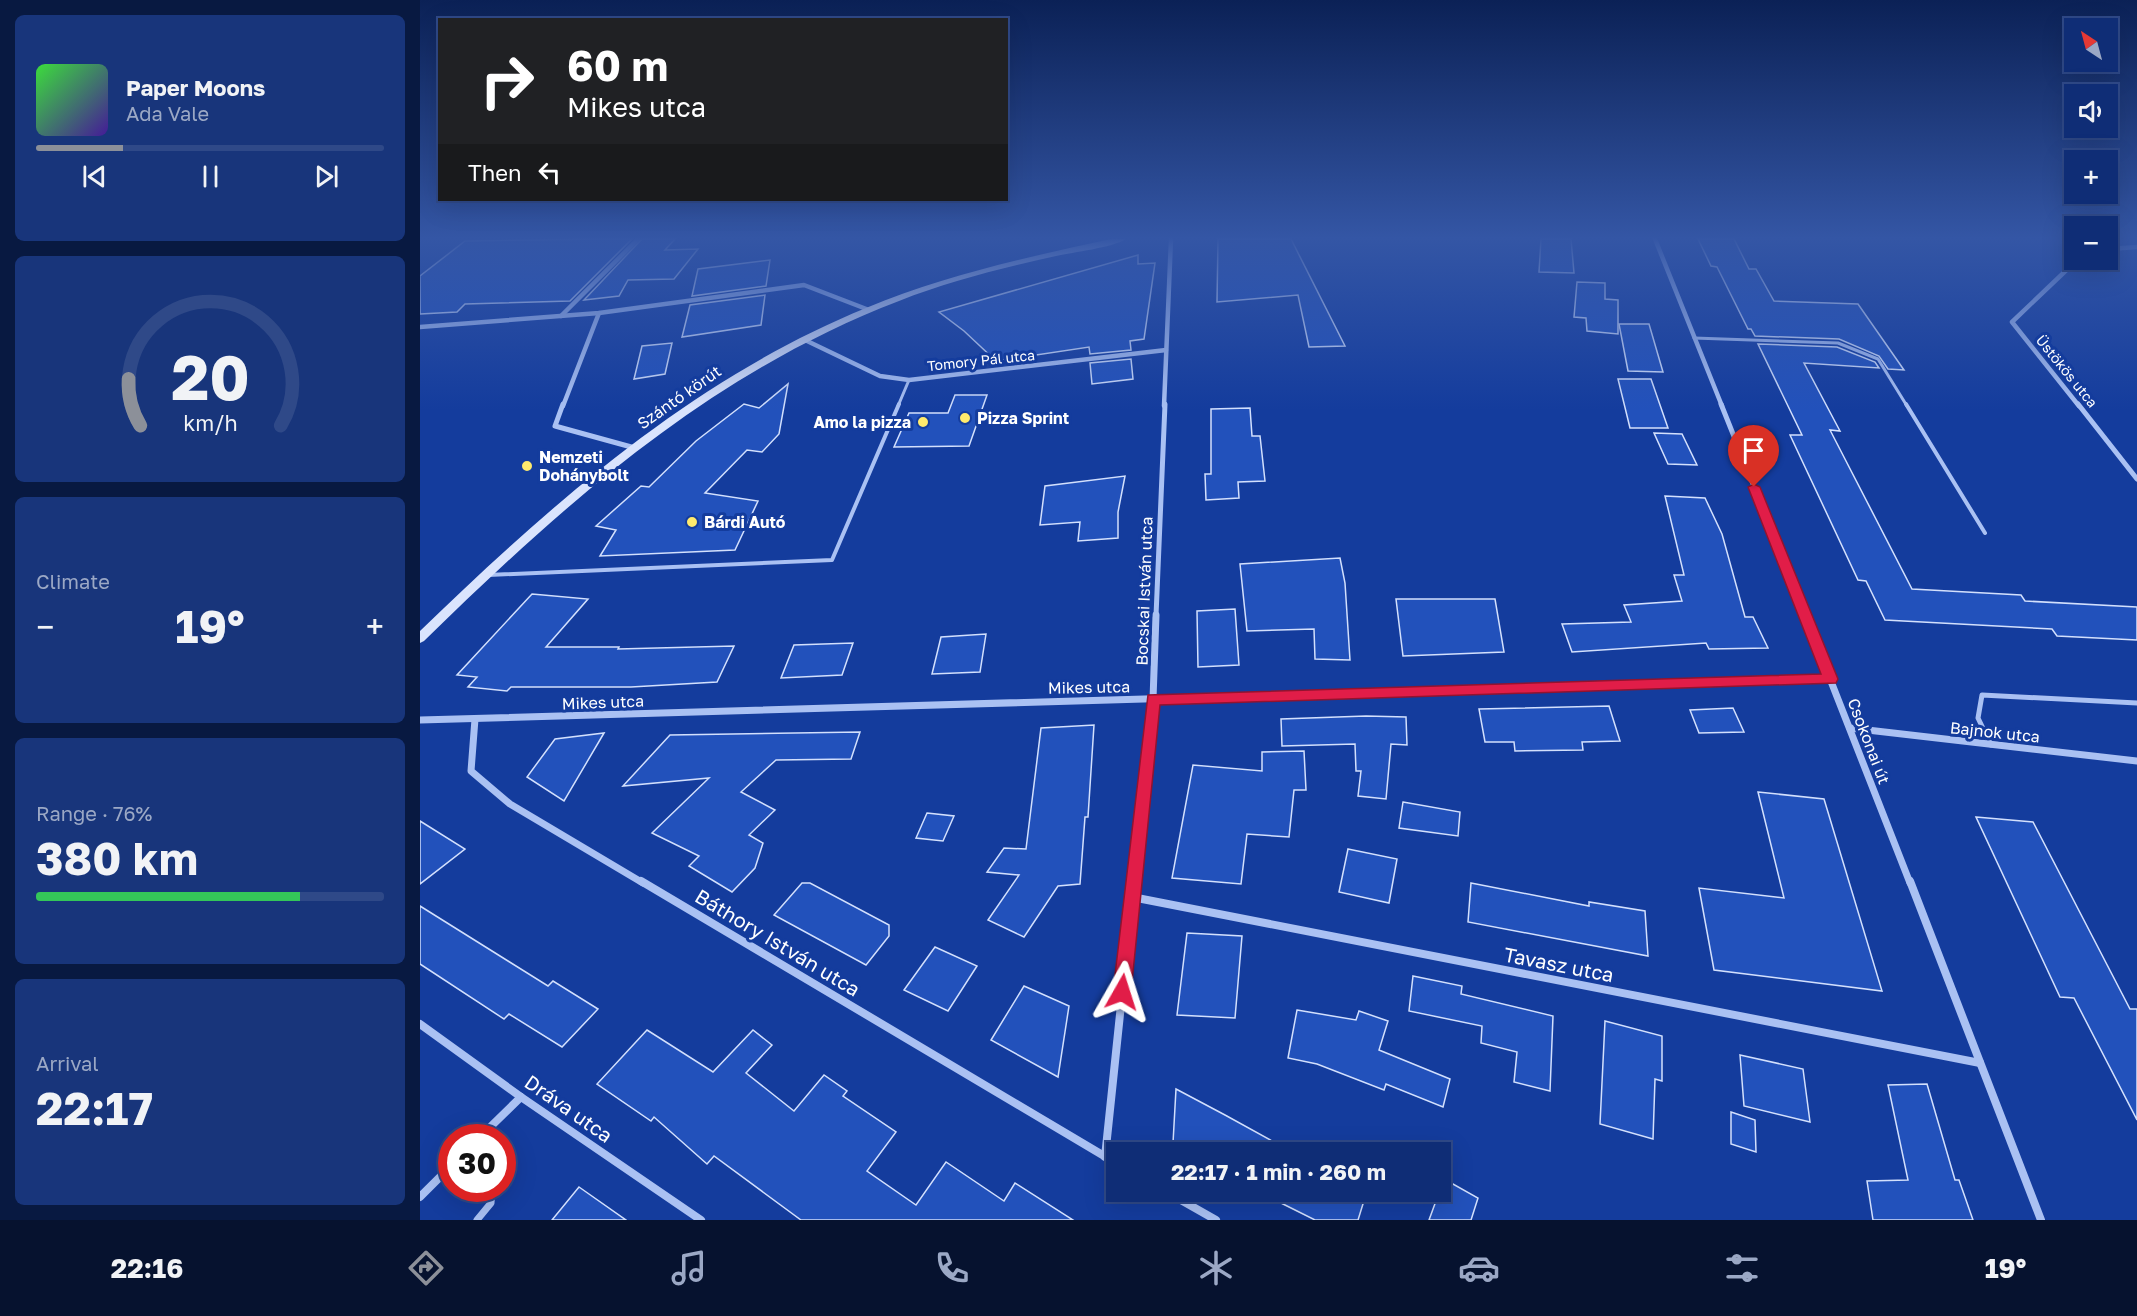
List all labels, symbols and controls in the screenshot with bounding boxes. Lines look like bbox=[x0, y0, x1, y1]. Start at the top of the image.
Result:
north arrow bbox=[2064, 18, 2118, 72]
map controls bbox=[2064, 18, 2118, 270]
text: 60 m bbox=[567, 40, 668, 90]
icon: right bbox=[468, 42, 546, 120]
text: Paper Moons bbox=[126, 74, 265, 101]
button: sound bbox=[2064, 84, 2118, 138]
text: Mikes utca bbox=[567, 91, 706, 123]
text: Ada Vale bbox=[126, 101, 209, 125]
button: + bbox=[2064, 150, 2118, 204]
icon: left bbox=[533, 156, 566, 189]
text: Then bbox=[468, 159, 521, 186]
icon: previous bbox=[78, 160, 111, 193]
icon: pause bbox=[194, 160, 227, 193]
icon: next bbox=[310, 160, 343, 193]
button: − bbox=[2064, 216, 2118, 270]
street label: Üstökös utca bbox=[2033, 331, 2101, 411]
text: 20 bbox=[171, 339, 249, 414]
street label: Tomory Pál utca bbox=[926, 346, 1036, 374]
street label: Szántó körút bbox=[633, 361, 725, 433]
place label: Pizza Sprint bbox=[977, 408, 1069, 428]
text: km/h bbox=[183, 410, 237, 436]
marker: Pizza Sprint bbox=[958, 411, 972, 425]
place label: Amo la pizza bbox=[813, 412, 911, 432]
marker: Amo la pizza bbox=[916, 415, 930, 429]
pin bbox=[1728, 425, 1779, 487]
icon: arrive bbox=[1737, 434, 1770, 467]
place label: Nemzeti Dohánybolt bbox=[539, 447, 629, 485]
marker: Nemzeti Dohánybolt bbox=[520, 459, 534, 473]
place label: Bárdi Autó bbox=[704, 512, 786, 532]
marker: Bárdi Autó bbox=[685, 515, 699, 529]
street label: Bocskai István utca bbox=[1131, 516, 1157, 666]
text: Climate bbox=[36, 569, 110, 593]
text: 19° bbox=[175, 599, 245, 653]
text: − bbox=[36, 607, 54, 646]
text: + bbox=[366, 607, 384, 646]
street label: Mikes utca bbox=[1048, 676, 1130, 698]
street label: Mikes utca bbox=[561, 691, 645, 713]
street label: Csokonai út bbox=[1843, 695, 1895, 787]
street label: Bajnok utca bbox=[1949, 717, 2041, 747]
text: Range · 76% bbox=[36, 801, 152, 825]
text: 380 km bbox=[36, 831, 198, 885]
street label: Báthory István utca bbox=[691, 883, 865, 1001]
street label: Tavasz utca bbox=[1502, 942, 1616, 986]
position arrow bbox=[1090, 960, 1154, 1024]
text: Arrival bbox=[36, 1051, 99, 1075]
street label: Dráva utca bbox=[520, 1069, 618, 1147]
text: 22:17 bbox=[36, 1081, 153, 1135]
speed limit sign: 30 bbox=[438, 1124, 516, 1202]
text: 22:17 · 1 min · 260 m bbox=[1171, 1158, 1386, 1185]
icon: directions bbox=[405, 1247, 447, 1289]
icon: music bbox=[668, 1247, 710, 1289]
icon: phone bbox=[931, 1247, 973, 1289]
icon: climate bbox=[1195, 1247, 1237, 1289]
icon: car bbox=[1458, 1247, 1500, 1289]
icon: filters bbox=[1721, 1247, 1763, 1289]
text: 22:16 bbox=[111, 1252, 183, 1284]
text: 19° bbox=[1985, 1252, 2026, 1284]

